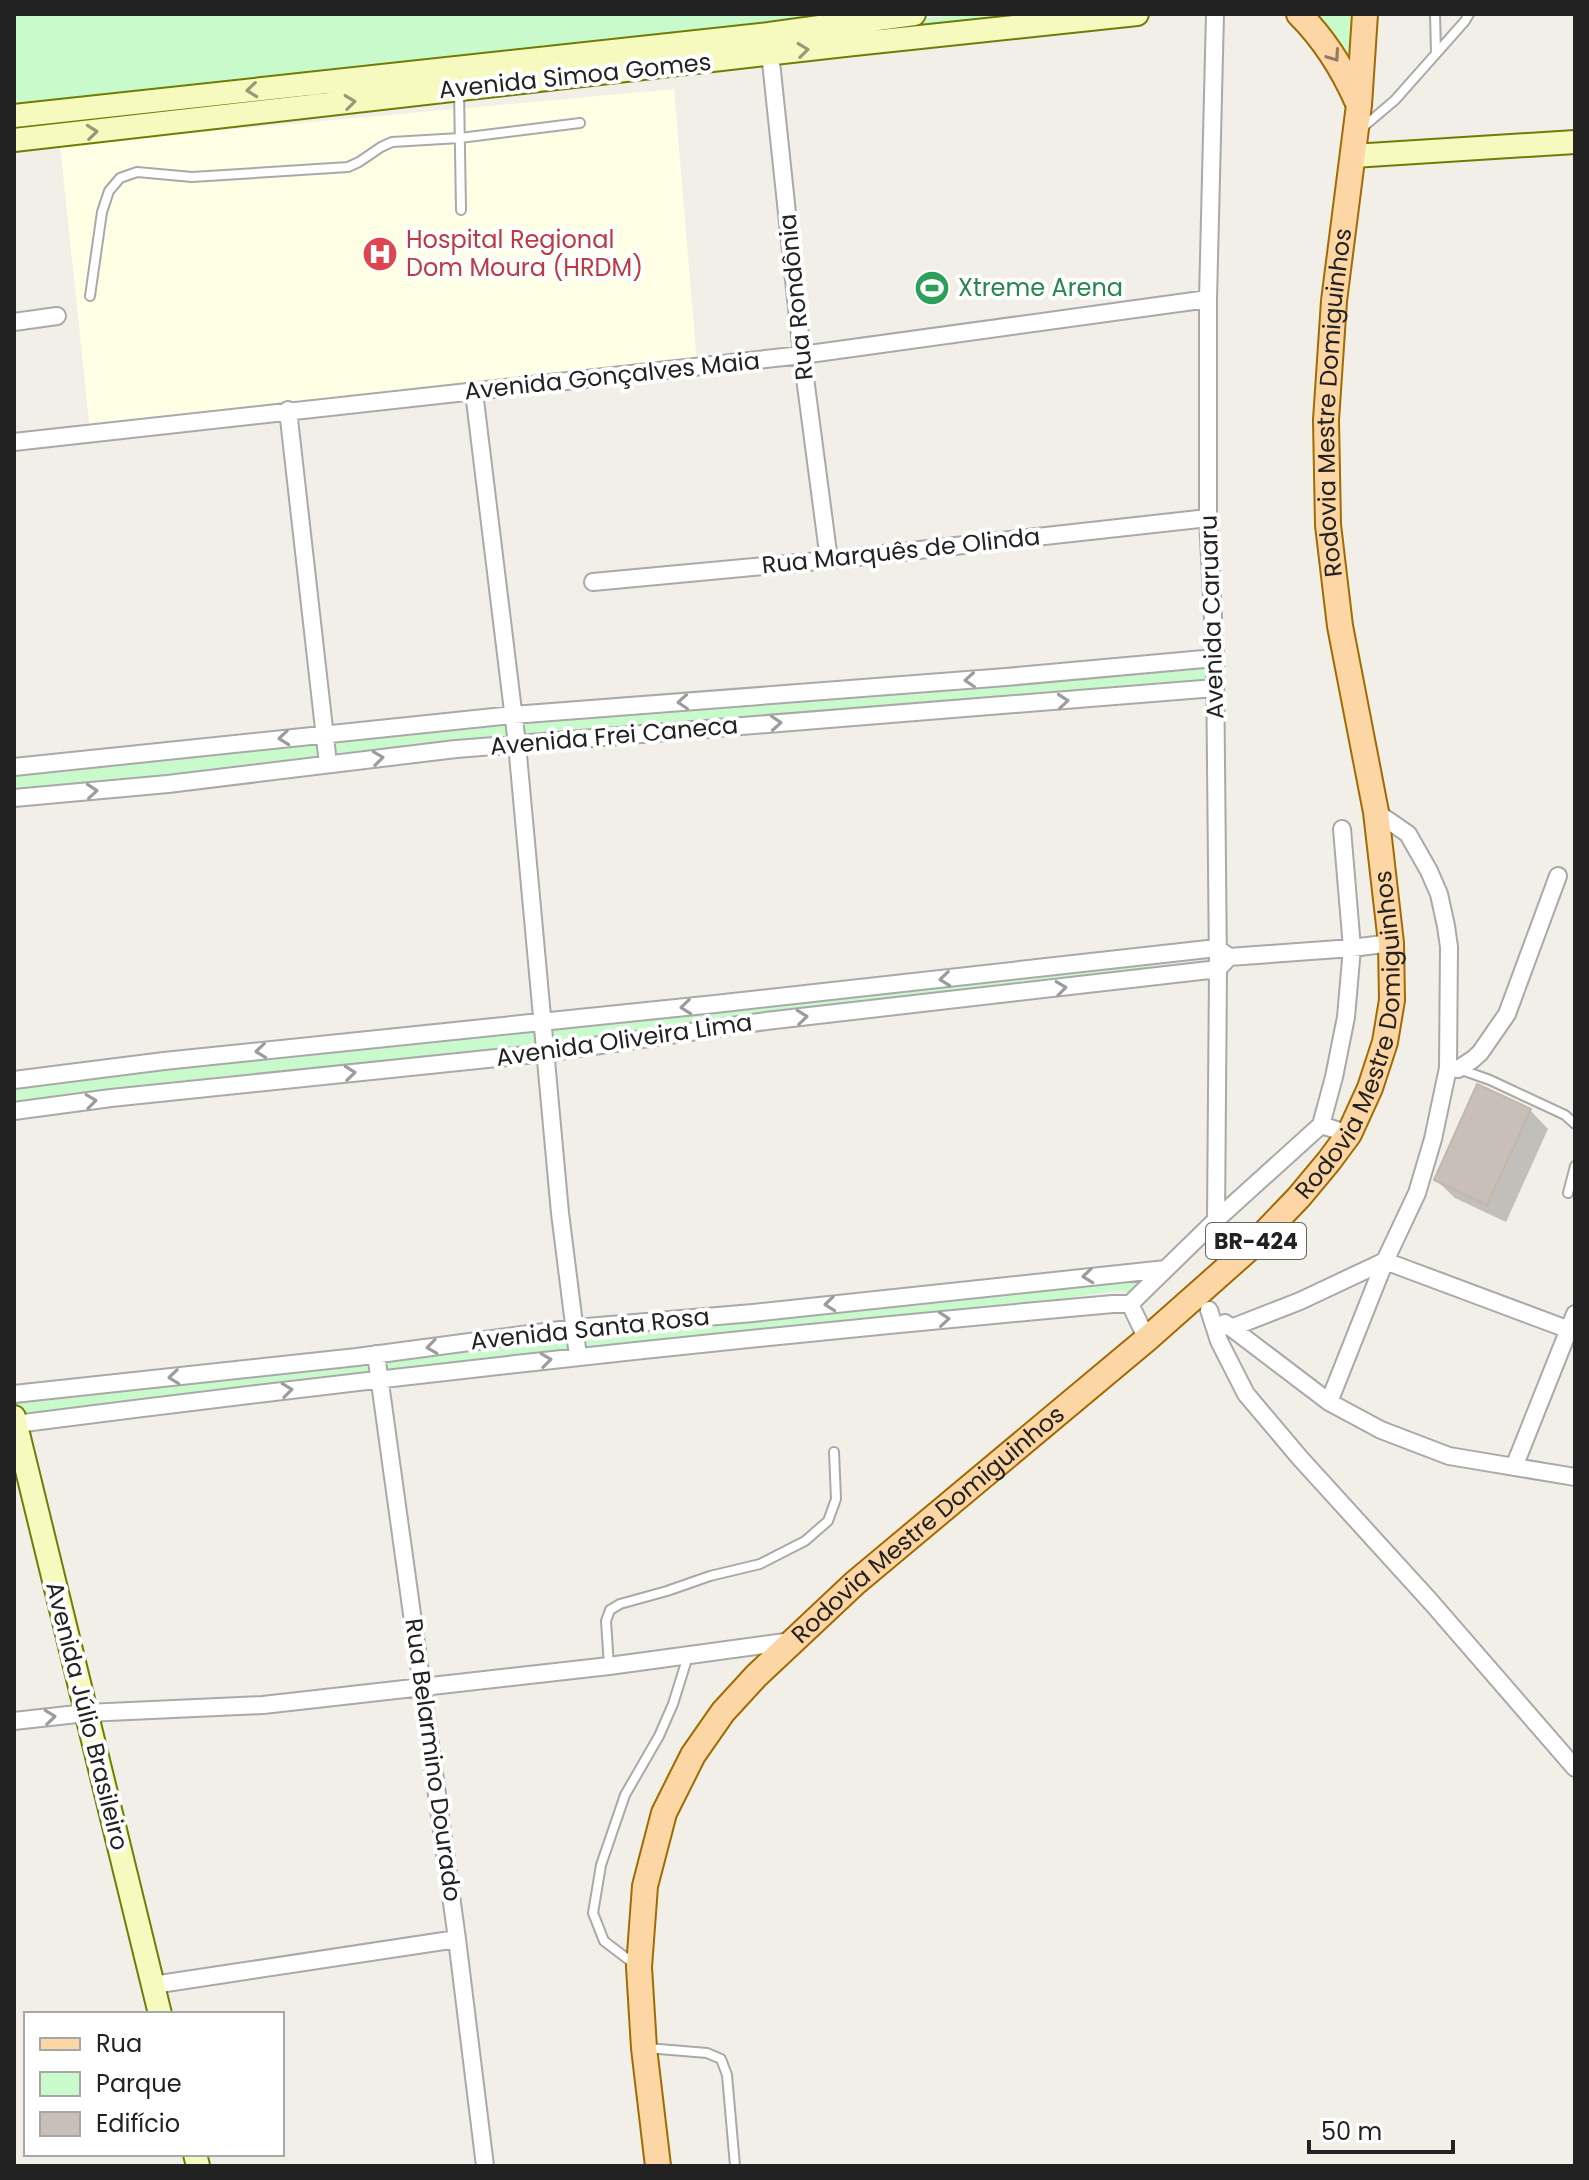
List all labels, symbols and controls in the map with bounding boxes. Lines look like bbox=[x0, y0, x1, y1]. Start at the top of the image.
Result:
one-way arrow bbox=[796, 42, 810, 59]
street label: Avenida Simoa Gomes bbox=[437, 45, 713, 106]
one-way arrow bbox=[1324, 47, 1339, 61]
one-way arrow bbox=[245, 82, 258, 99]
one-way arrow bbox=[343, 94, 357, 111]
one-way arrow bbox=[85, 123, 98, 140]
street label: Rua Rondônia bbox=[770, 212, 821, 382]
place label: Hospital Regional Dom Moura (HRDM) bbox=[406, 223, 643, 284]
street label: Rodovia Mestre Domiguinhos bbox=[1309, 226, 1359, 579]
hospital icon: Hospital Regional Dom Moura (HRDM) bbox=[361, 235, 399, 273]
sports icon: Xtreme Arena bbox=[913, 269, 951, 307]
place label: Xtreme Arena bbox=[958, 271, 1123, 304]
street label: Avenida Gonçalves Maia bbox=[463, 344, 761, 407]
street label: Avenida Caruaru bbox=[1191, 514, 1232, 720]
street label: Rua Marquês de Olinda bbox=[760, 519, 1042, 582]
one-way arrow bbox=[963, 671, 976, 688]
one-way arrow bbox=[676, 693, 689, 710]
one-way arrow bbox=[1057, 693, 1070, 710]
street label: Avenida Frei Caneca bbox=[489, 708, 739, 763]
one-way arrow bbox=[770, 715, 783, 732]
one-way arrow bbox=[277, 729, 290, 746]
one-way arrow bbox=[372, 750, 385, 767]
one-way arrow bbox=[86, 783, 99, 800]
street label: Rodovia Mestre Domiguinhos bbox=[1287, 869, 1408, 1206]
one-way arrow bbox=[938, 970, 951, 987]
one-way arrow bbox=[1055, 980, 1068, 997]
one-way arrow bbox=[679, 998, 692, 1015]
street label: Avenida Oliveira Lima bbox=[494, 1005, 754, 1074]
one-way arrow bbox=[796, 1009, 809, 1026]
one-way arrow bbox=[254, 1043, 267, 1060]
one-way arrow bbox=[344, 1064, 357, 1081]
one-way arrow bbox=[84, 1093, 98, 1110]
road number: BR-424 bbox=[1206, 1223, 1306, 1259]
one-way arrow bbox=[1082, 1268, 1095, 1285]
one-way arrow bbox=[823, 1296, 836, 1313]
street label: Avenida Santa Rosa bbox=[469, 1300, 711, 1357]
one-way arrow bbox=[938, 1311, 951, 1328]
one-way arrow bbox=[425, 1338, 439, 1355]
one-way arrow bbox=[539, 1352, 553, 1369]
one-way arrow bbox=[167, 1368, 180, 1385]
one-way arrow bbox=[281, 1381, 294, 1398]
street label: Rodovia Mestre Domiguinhos bbox=[784, 1398, 1071, 1650]
street label: Avenida Júlio Brasileiro bbox=[38, 1578, 137, 1854]
street label: Rua Belarmino Dourado bbox=[397, 1616, 470, 1904]
one-way arrow bbox=[44, 1709, 57, 1726]
legend bbox=[24, 2012, 284, 2156]
text: Rua bbox=[96, 2027, 142, 2060]
text: Parque bbox=[96, 2067, 182, 2100]
scale bar bbox=[1309, 2104, 1453, 2154]
text: Edifício bbox=[96, 2107, 180, 2140]
text: 50 m bbox=[1321, 2115, 1382, 2148]

